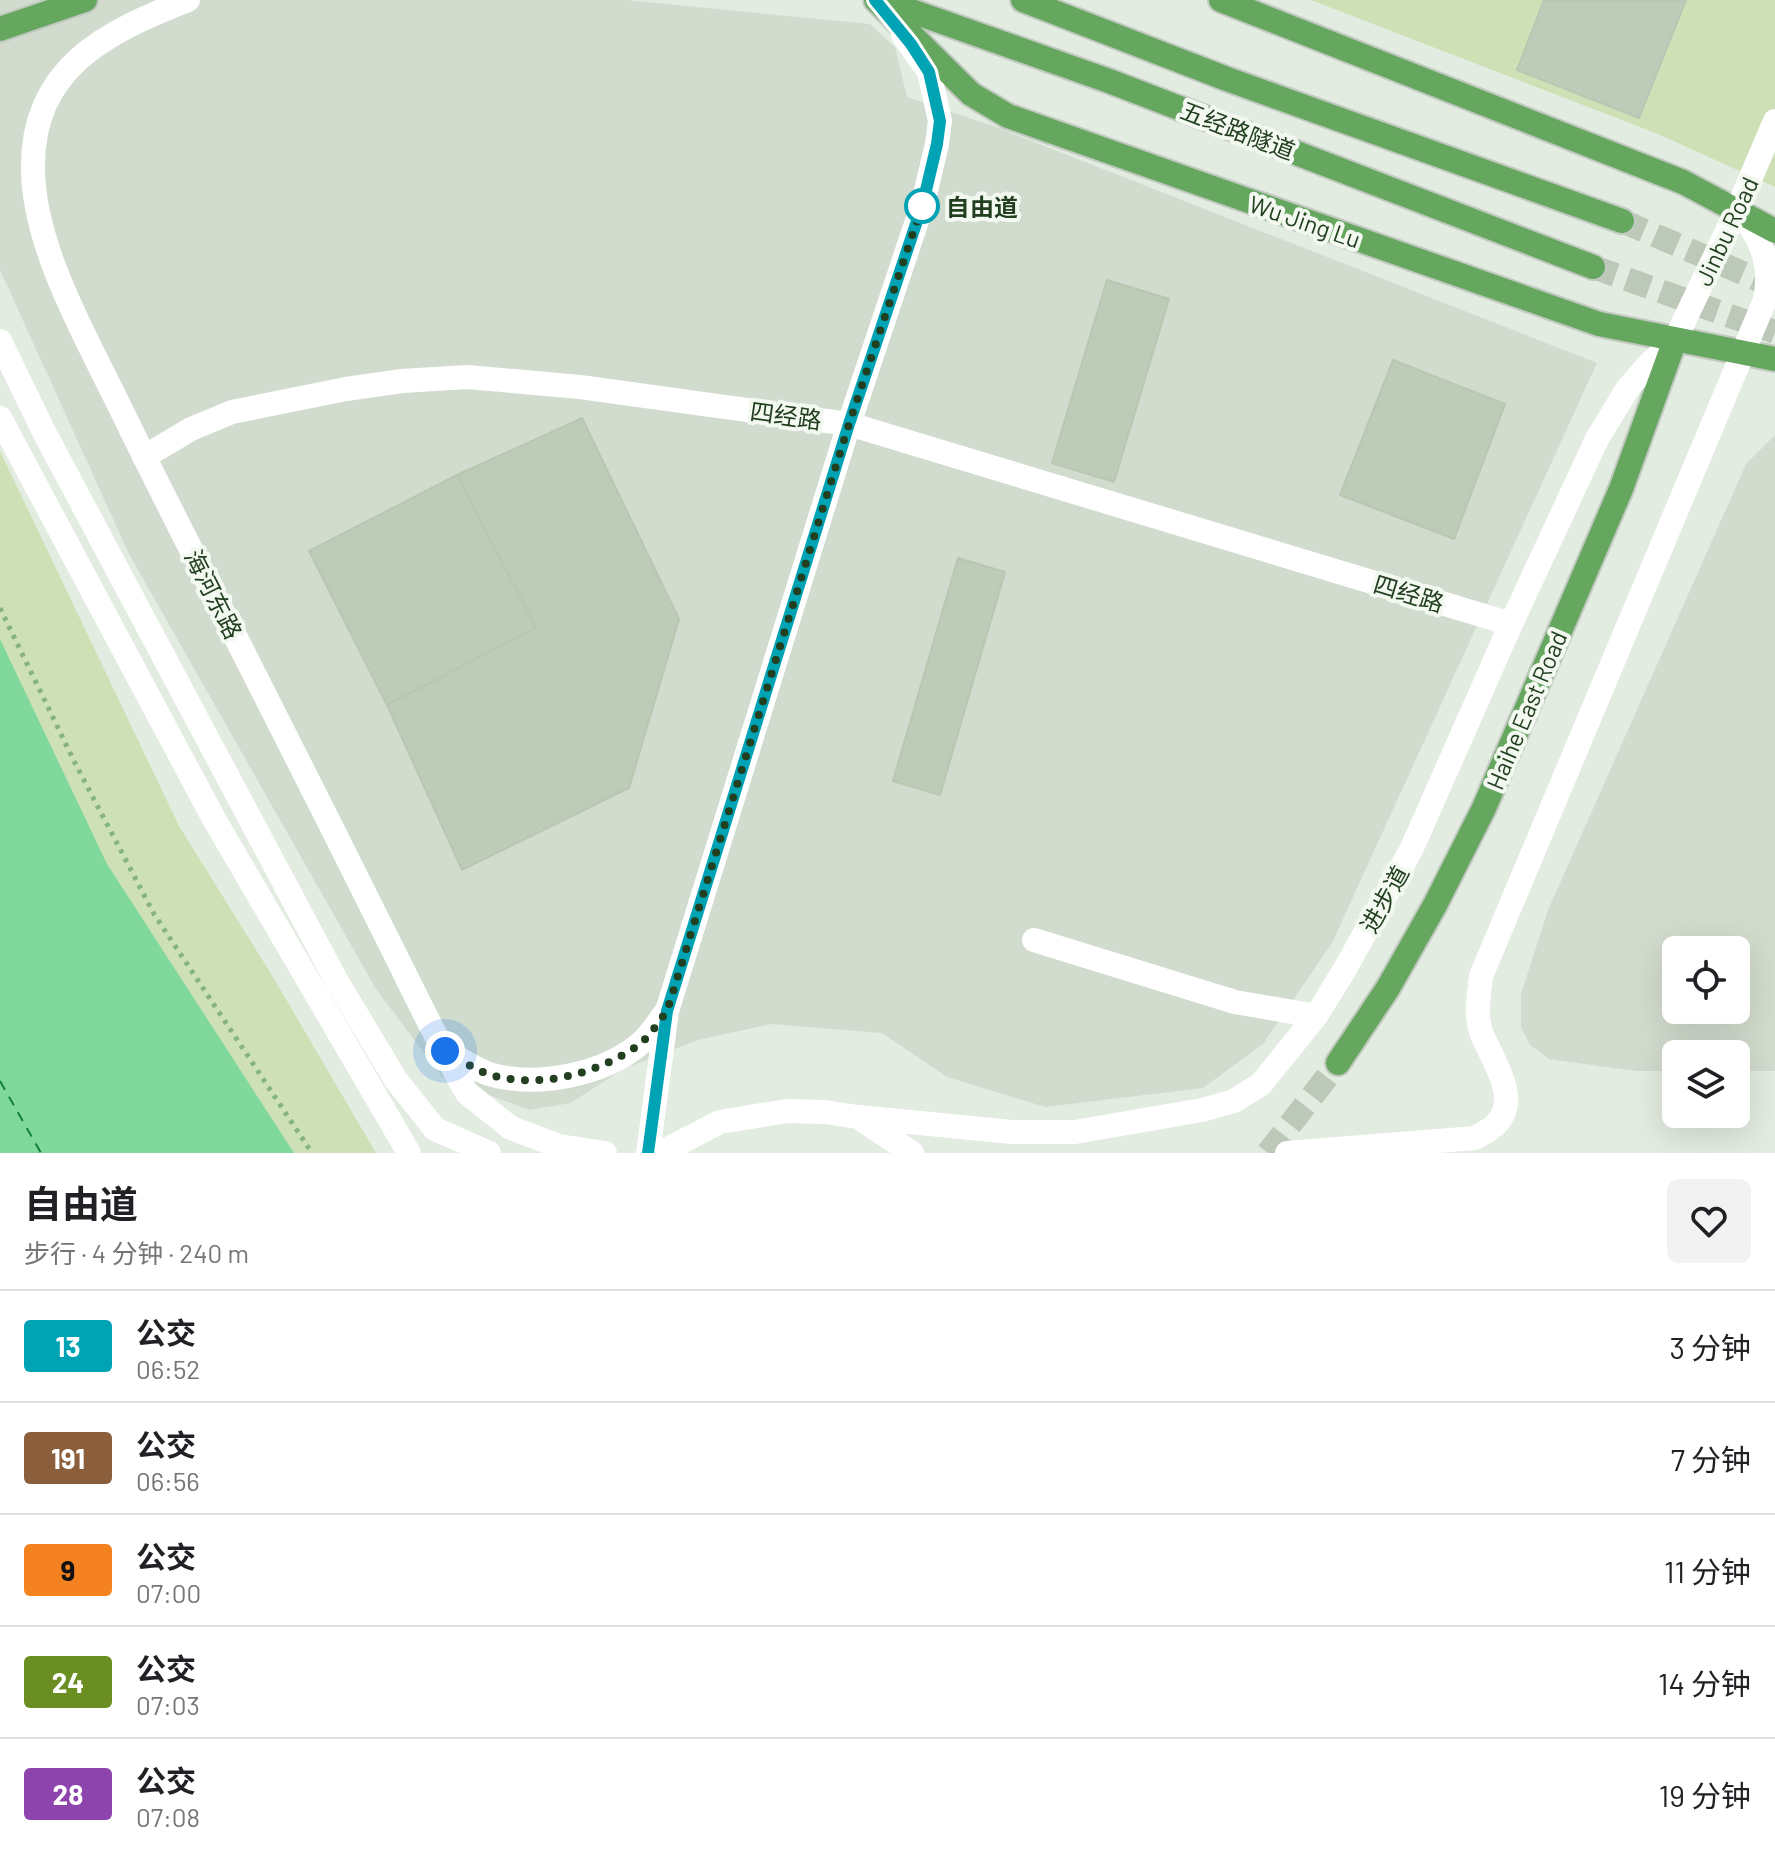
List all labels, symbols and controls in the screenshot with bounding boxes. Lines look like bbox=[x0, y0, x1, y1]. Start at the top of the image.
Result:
street label: 五经路隧道 bbox=[1177, 95, 1299, 165]
street label: Jinbu Road bbox=[1688, 172, 1764, 290]
street label: Wu Jing Lu bbox=[1246, 188, 1364, 254]
marker: 自由道 bbox=[905, 189, 939, 223]
place label: 自由道 bbox=[946, 192, 1018, 221]
street label: 四经路 bbox=[748, 396, 824, 434]
street label: 海河东路 bbox=[179, 545, 249, 643]
street label: 四经路 bbox=[1370, 569, 1448, 617]
street label: Haihe East Road bbox=[1480, 626, 1572, 794]
street label: 进步道 bbox=[1354, 860, 1414, 938]
map controls bbox=[1662, 936, 1750, 1128]
button: locate bbox=[1662, 936, 1750, 1024]
your location bbox=[425, 1031, 465, 1071]
button: layers bbox=[1662, 1040, 1750, 1128]
button: heart bbox=[1667, 1179, 1751, 1263]
text: 自由道 bbox=[24, 1180, 138, 1226]
text: 步行 · 4 分钟 · 240 m bbox=[24, 1237, 249, 1268]
text: 公交 bbox=[136, 1314, 196, 1350]
text: 13 bbox=[55, 1329, 81, 1363]
text: 3 分钟 bbox=[1670, 1329, 1751, 1365]
text: 06:52 bbox=[136, 1353, 200, 1384]
text: 公交 bbox=[136, 1426, 196, 1462]
text: 191 bbox=[51, 1441, 85, 1475]
text: 7 分钟 bbox=[1671, 1441, 1751, 1477]
text: 06:56 bbox=[136, 1465, 200, 1496]
text: 公交 bbox=[136, 1538, 196, 1574]
text: 9 bbox=[61, 1553, 75, 1587]
text: 11 分钟 bbox=[1664, 1553, 1751, 1589]
text: 07:00 bbox=[136, 1577, 201, 1608]
text: 公交 bbox=[136, 1650, 196, 1686]
text: 24 bbox=[52, 1665, 84, 1699]
text: 14 分钟 bbox=[1658, 1665, 1751, 1701]
text: 07:03 bbox=[136, 1689, 200, 1720]
text: 公交 bbox=[136, 1762, 196, 1798]
text: 28 bbox=[53, 1777, 83, 1811]
text: 19 分钟 bbox=[1659, 1777, 1751, 1813]
text: 07:08 bbox=[136, 1801, 200, 1832]

